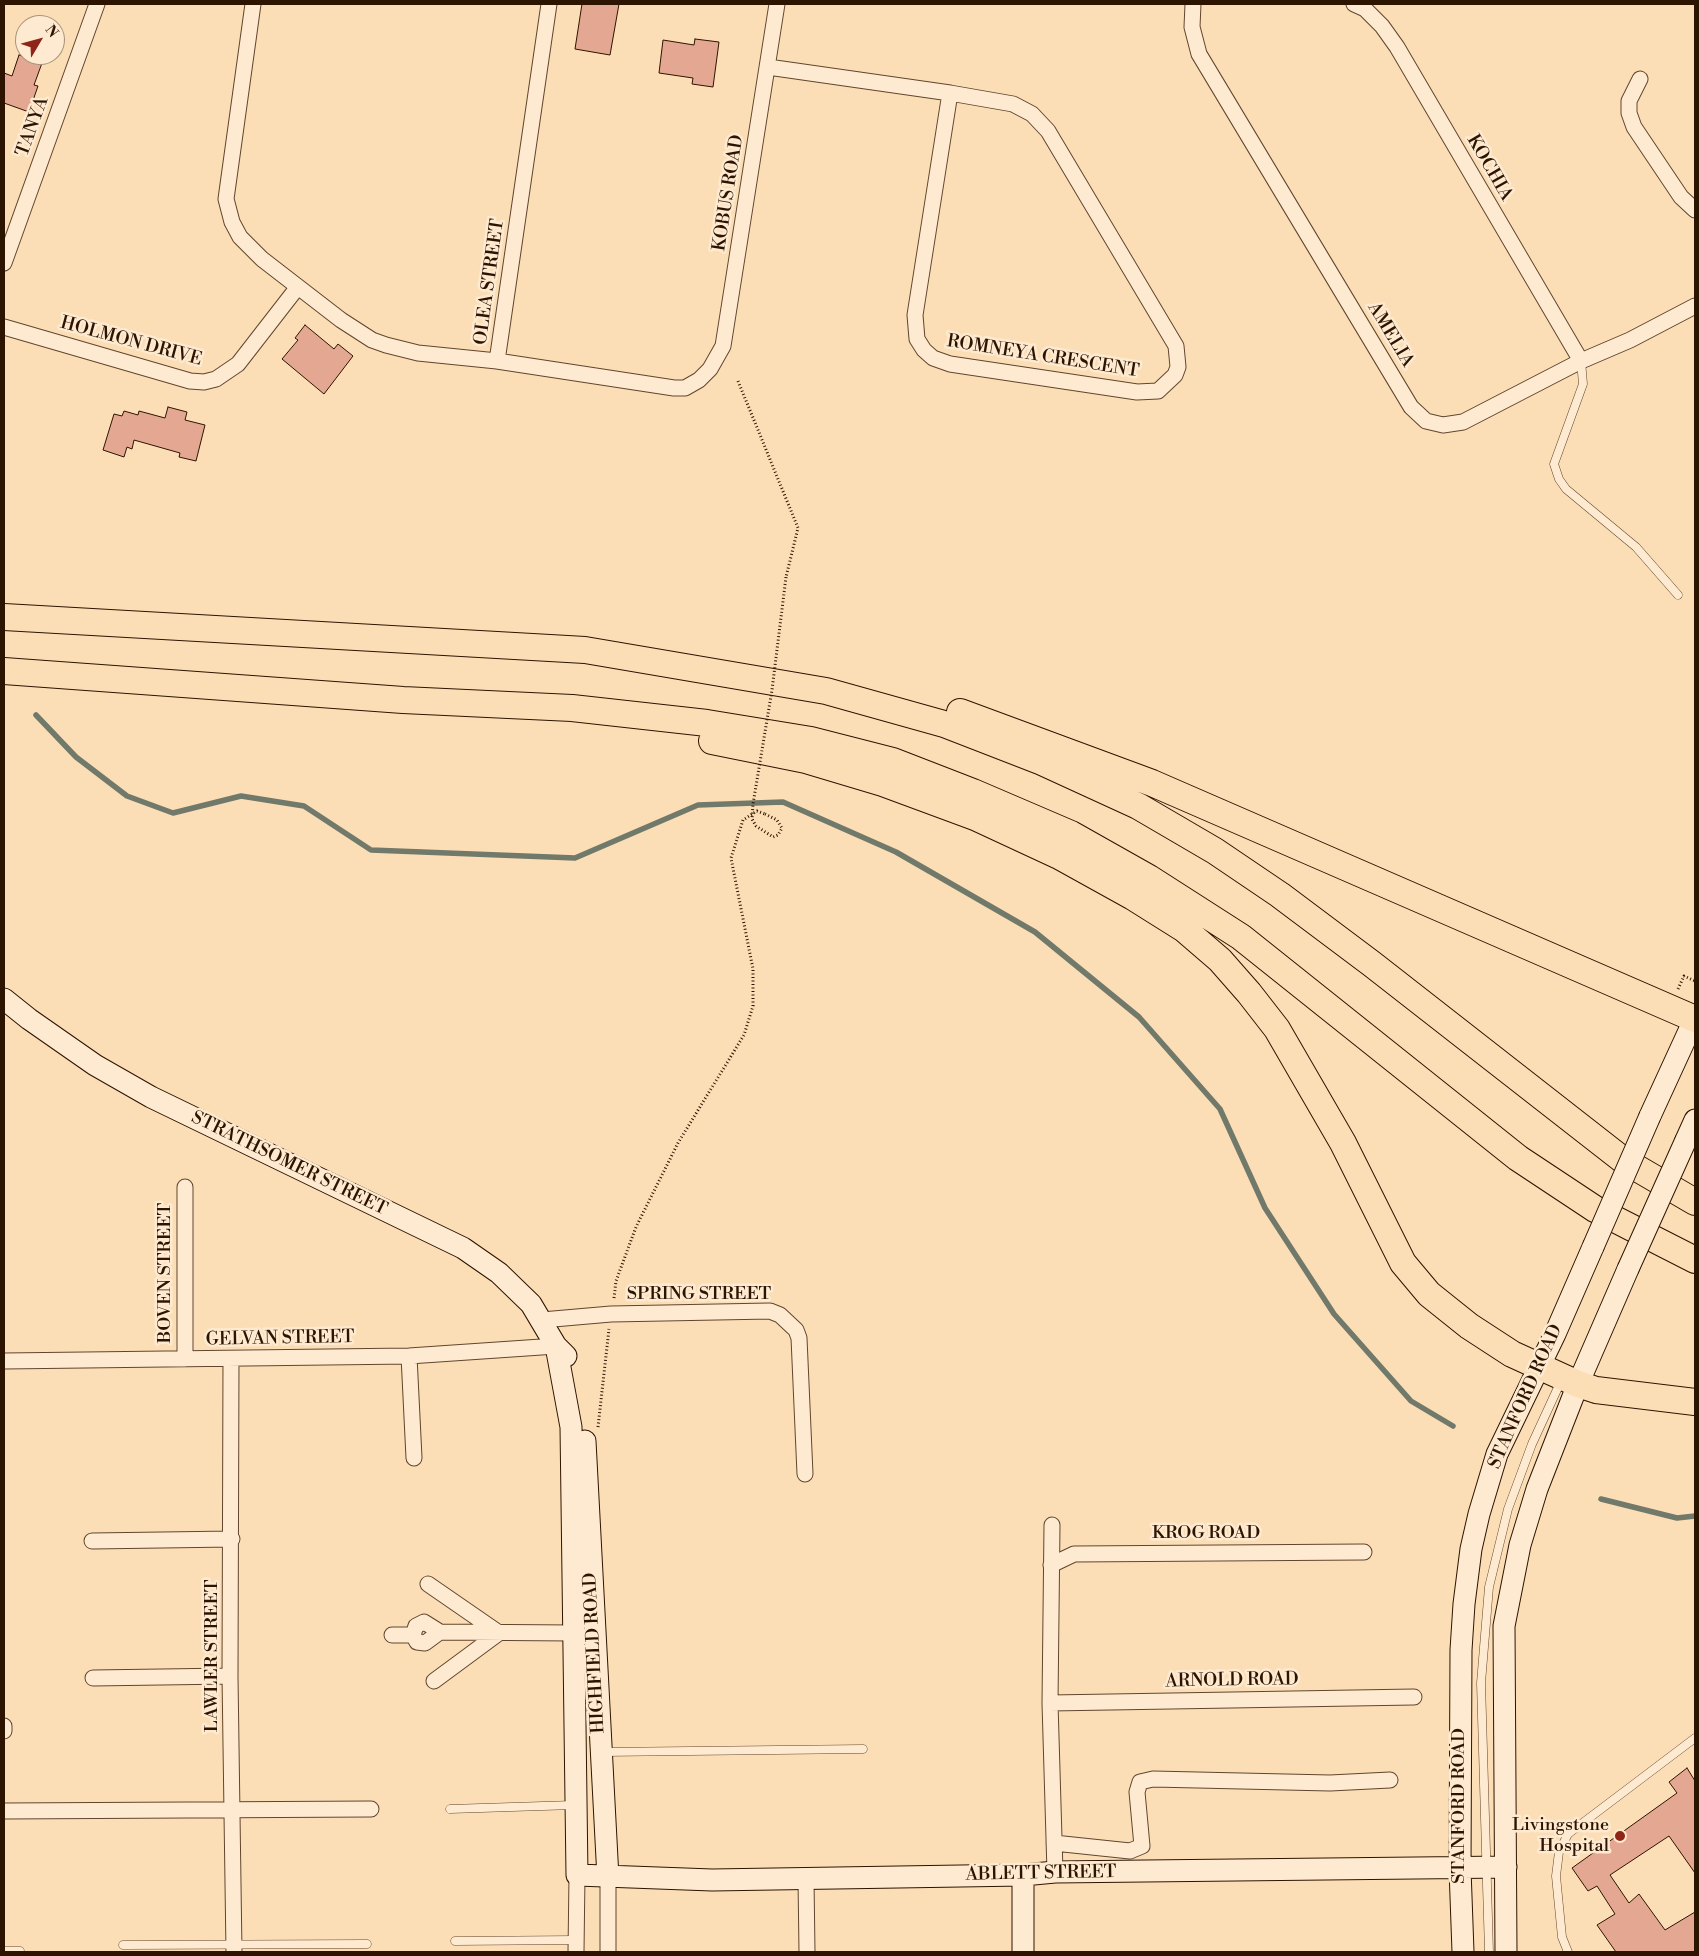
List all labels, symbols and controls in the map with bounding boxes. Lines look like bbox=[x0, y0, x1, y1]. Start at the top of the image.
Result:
north arrow bbox=[15, 15, 65, 65]
text: N bbox=[41, 22, 62, 41]
street label: TANYA bbox=[12, 94, 54, 160]
street label: KOCHIA bbox=[1461, 131, 1517, 205]
street label: KOBUS ROAD bbox=[709, 133, 749, 253]
street label: OLEA STREET bbox=[470, 218, 510, 346]
street label: AMELIA bbox=[1362, 299, 1418, 371]
street label: HOLMON DRIVE bbox=[58, 313, 204, 371]
street label: ROMNEYA CRESCENT bbox=[945, 331, 1141, 383]
street label: STRATHSOMER STREET bbox=[187, 1107, 391, 1221]
street label: BOVEN STREET bbox=[155, 1203, 177, 1343]
street label: SPRING STREET bbox=[627, 1284, 771, 1306]
street label: STANFORD ROAD bbox=[1484, 1321, 1568, 1473]
street label: GELVAN STREET bbox=[205, 1327, 355, 1351]
street label: KROG ROAD bbox=[1152, 1523, 1260, 1545]
street label: HIGHFIELD ROAD bbox=[580, 1572, 610, 1734]
street label: LAWLER STREET bbox=[202, 1580, 224, 1732]
street label: ARNOLD ROAD bbox=[1165, 1669, 1299, 1693]
street label: STANFORD ROAD bbox=[1449, 1728, 1471, 1884]
place label: Livingstone Hospital bbox=[1512, 1815, 1609, 1858]
marker: Livingstone Hospital bbox=[1613, 1829, 1627, 1843]
street label: ABLETT STREET bbox=[965, 1862, 1117, 1886]

